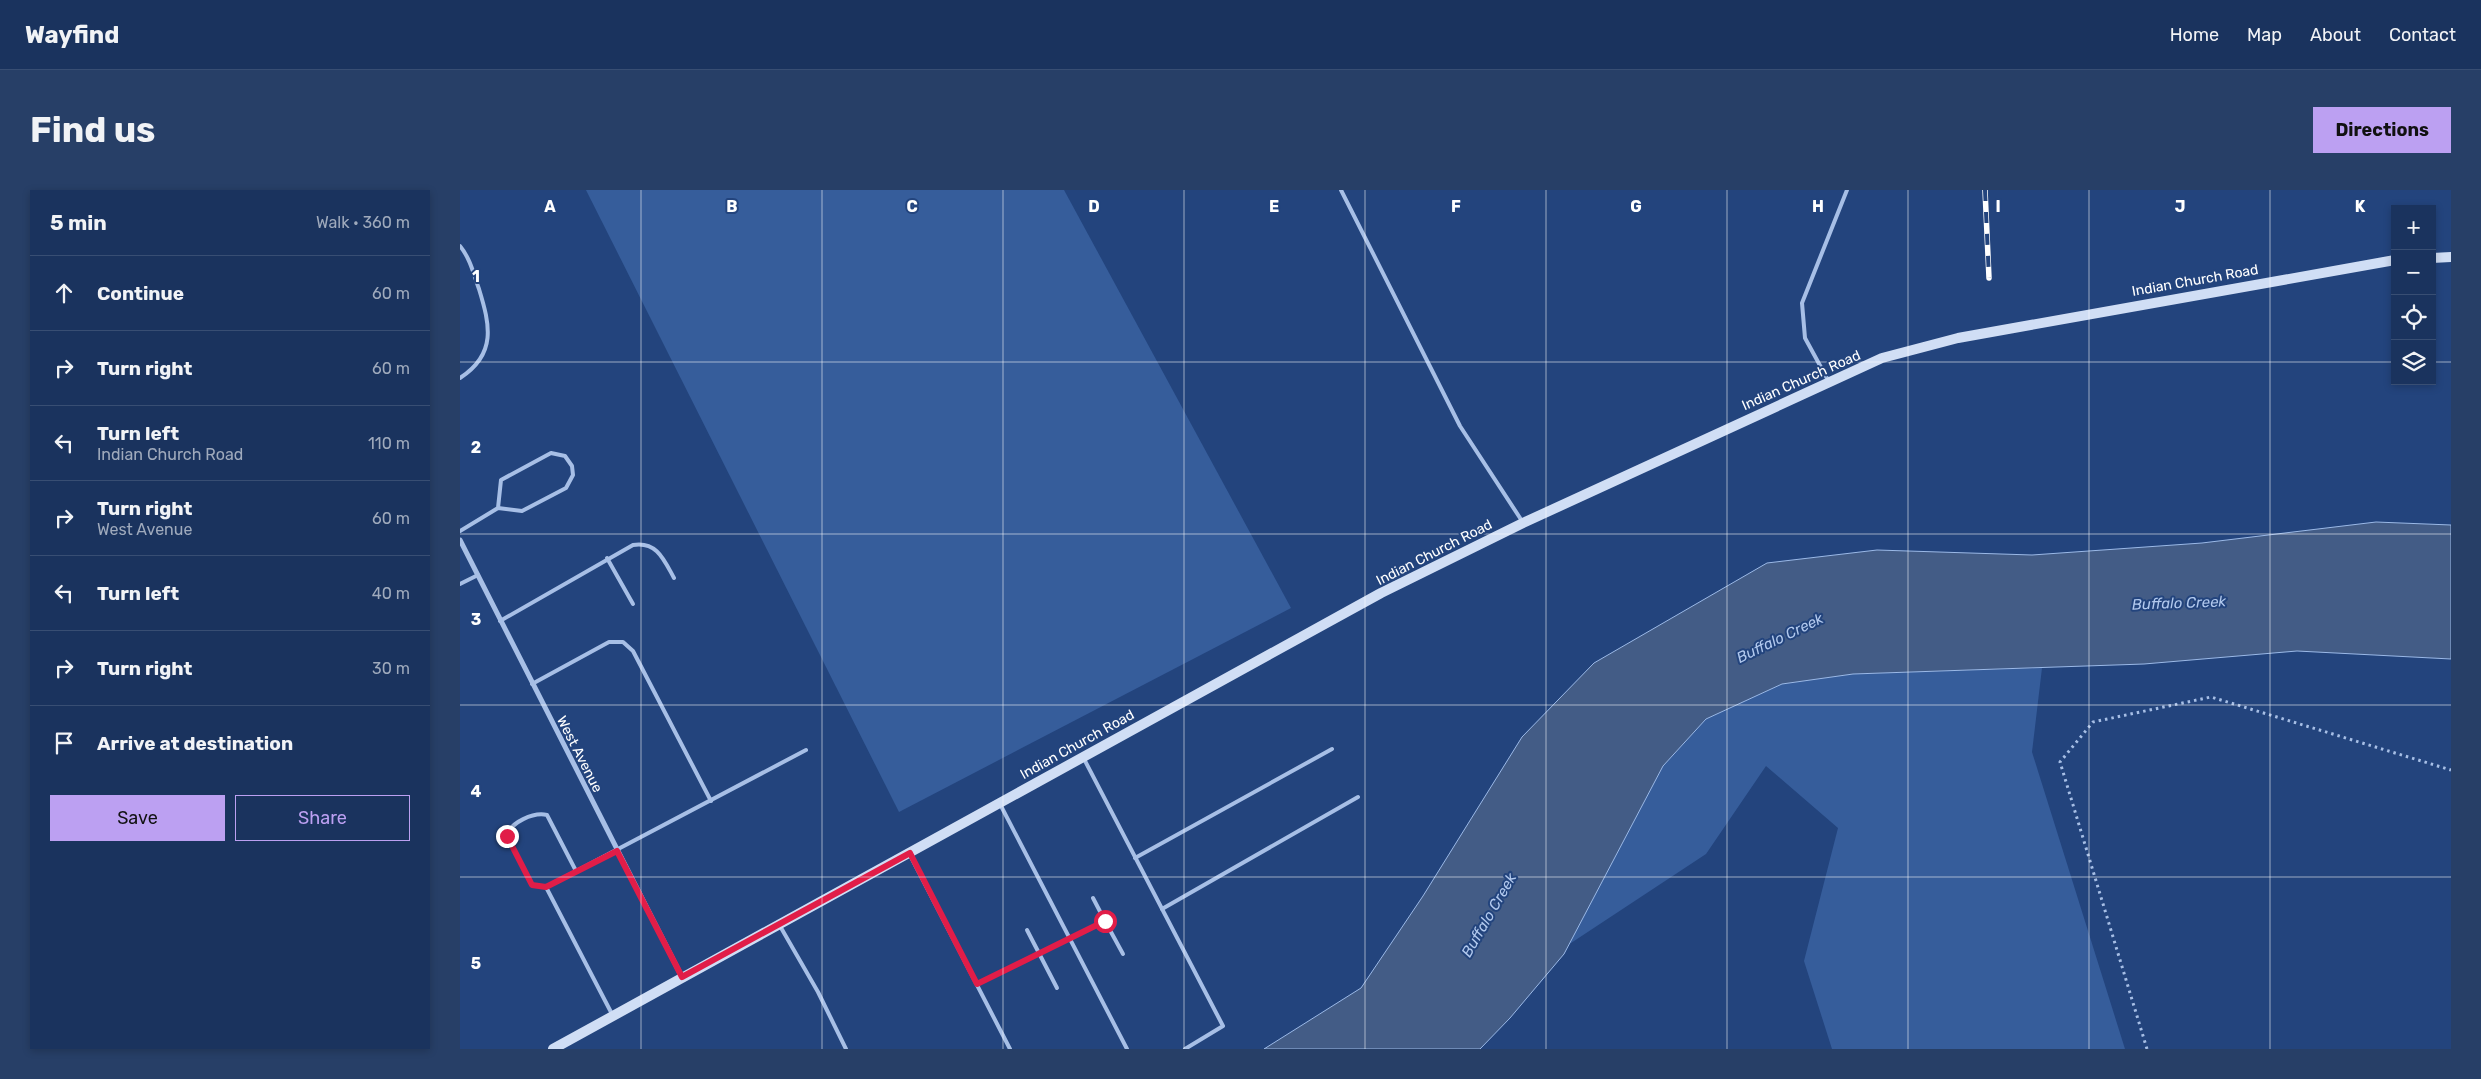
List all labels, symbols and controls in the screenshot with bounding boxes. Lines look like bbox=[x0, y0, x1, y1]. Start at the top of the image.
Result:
text: Wayfind bbox=[25, 21, 119, 49]
text: Home bbox=[2170, 24, 2219, 46]
text: Map bbox=[2247, 24, 2282, 46]
text: About bbox=[2310, 24, 2361, 46]
text: Contact bbox=[2389, 24, 2456, 46]
button: Directions bbox=[2313, 107, 2451, 153]
text: Find us bbox=[30, 109, 155, 151]
text: A bbox=[544, 197, 556, 216]
text: B bbox=[726, 197, 738, 216]
text: C bbox=[906, 197, 918, 216]
text: D bbox=[1088, 197, 1100, 216]
text: E bbox=[1269, 197, 1279, 216]
text: F bbox=[1451, 197, 1461, 216]
text: G bbox=[1630, 197, 1642, 216]
text: H bbox=[1812, 197, 1824, 216]
text: I bbox=[1995, 197, 2001, 216]
text: J bbox=[2175, 197, 2185, 216]
text: K bbox=[2355, 197, 2366, 216]
map controls bbox=[2391, 205, 2436, 385]
button: + bbox=[2391, 205, 2436, 250]
text: 5 min bbox=[50, 210, 107, 235]
text: Walk · 360 m bbox=[316, 213, 410, 232]
button: − bbox=[2391, 250, 2436, 295]
street label: Indian Church Road bbox=[2131, 261, 2260, 300]
text: 1 bbox=[472, 267, 480, 286]
icon: ahead bbox=[50, 279, 78, 307]
text: Continue bbox=[97, 282, 184, 305]
text: 60 m bbox=[372, 284, 410, 303]
button: locate bbox=[2391, 295, 2436, 340]
button: layers bbox=[2391, 340, 2436, 385]
street label: Indian Church Road bbox=[1739, 347, 1863, 414]
icon: right bbox=[50, 354, 78, 382]
text: Turn right bbox=[97, 357, 192, 380]
text: 60 m bbox=[372, 359, 410, 378]
text: Turn left bbox=[97, 422, 179, 445]
icon: left bbox=[50, 429, 78, 457]
text: 110 m bbox=[368, 434, 410, 453]
text: 2 bbox=[471, 438, 481, 457]
text: Indian Church Road bbox=[97, 445, 243, 464]
text: Turn right bbox=[97, 497, 192, 520]
icon: right bbox=[50, 504, 78, 532]
text: 60 m bbox=[372, 509, 410, 528]
street label: Indian Church Road bbox=[1373, 516, 1495, 589]
text: West Avenue bbox=[97, 520, 192, 539]
icon: left bbox=[50, 579, 78, 607]
text: Turn left bbox=[97, 582, 179, 605]
text: 40 m bbox=[372, 584, 410, 603]
water label: Buffalo Creek bbox=[2132, 592, 2227, 614]
water label: Buffalo Creek bbox=[1734, 609, 1827, 667]
text: 3 bbox=[471, 610, 481, 629]
icon: right bbox=[50, 654, 78, 682]
text: Turn right bbox=[97, 657, 192, 680]
text: 30 m bbox=[372, 659, 410, 678]
street label: Indian Church Road bbox=[1017, 706, 1137, 783]
street label: West Avenue bbox=[553, 713, 606, 795]
icon: arrive bbox=[50, 729, 78, 757]
text: Arrive at destination bbox=[97, 732, 293, 755]
text: 4 bbox=[471, 782, 482, 801]
button: Save bbox=[50, 795, 225, 841]
button: Share bbox=[235, 795, 410, 841]
route end bbox=[496, 825, 519, 848]
water label: Buffalo Creek bbox=[1458, 869, 1520, 960]
route start bbox=[1094, 910, 1117, 933]
text: 5 bbox=[471, 954, 481, 973]

